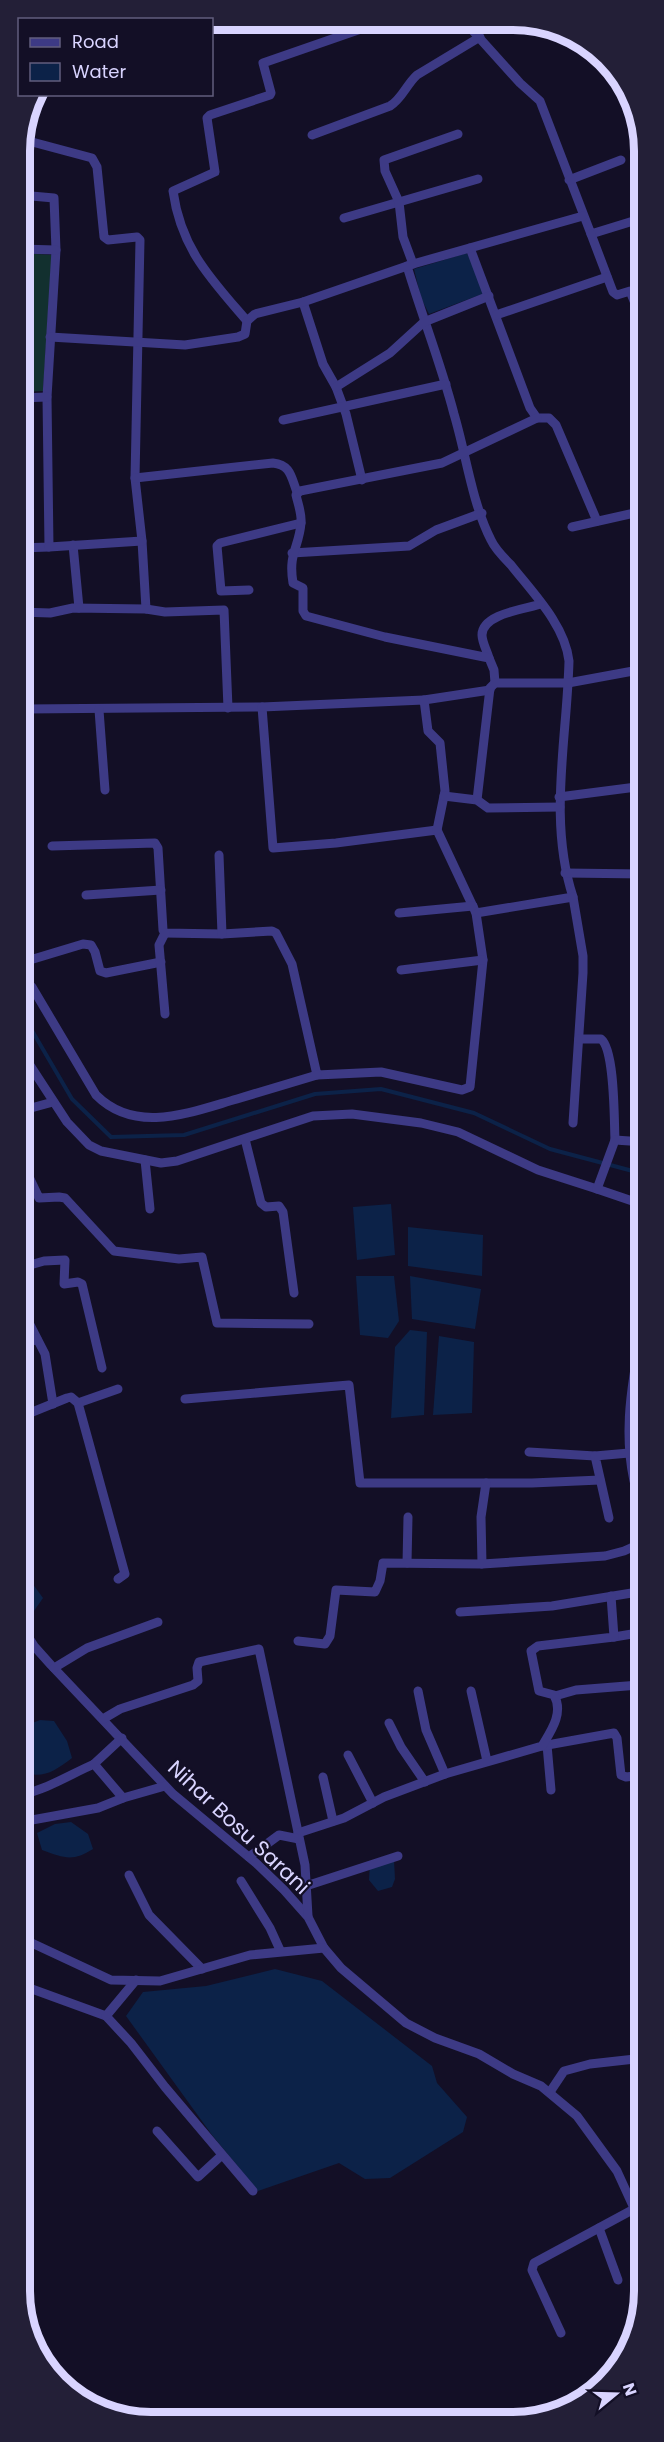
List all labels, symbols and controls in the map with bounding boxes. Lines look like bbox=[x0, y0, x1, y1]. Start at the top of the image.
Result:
legend bbox=[18, 18, 213, 96]
text: Road bbox=[72, 29, 119, 54]
text: Water bbox=[72, 59, 126, 84]
street label: Nihar Bosu Sarani bbox=[162, 1753, 316, 1901]
north arrow bbox=[586, 2364, 646, 2424]
text: N bbox=[617, 2380, 643, 2399]

